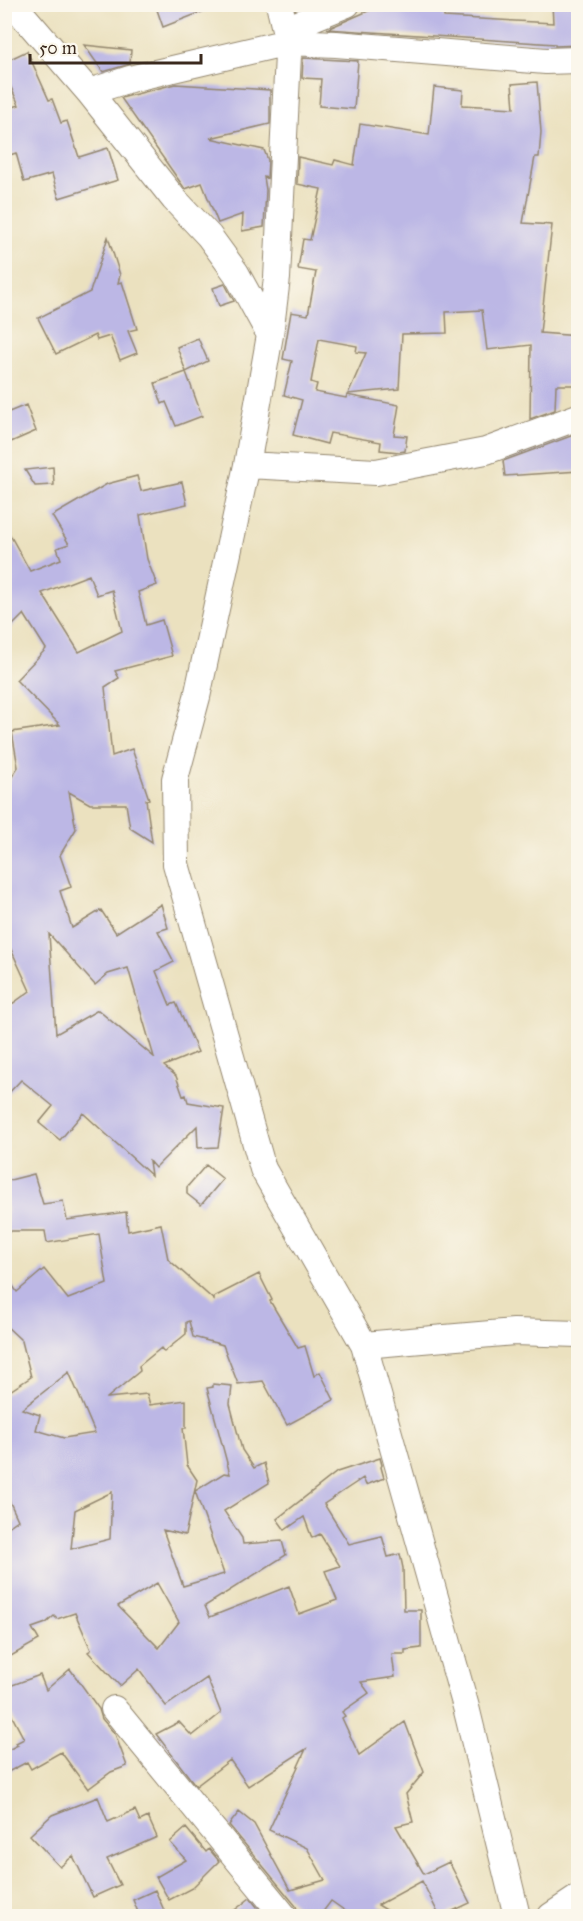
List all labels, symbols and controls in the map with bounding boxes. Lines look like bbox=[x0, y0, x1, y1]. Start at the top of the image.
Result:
scale bar bbox=[30, 27, 201, 65]
text: 50 m bbox=[39, 37, 77, 59]

